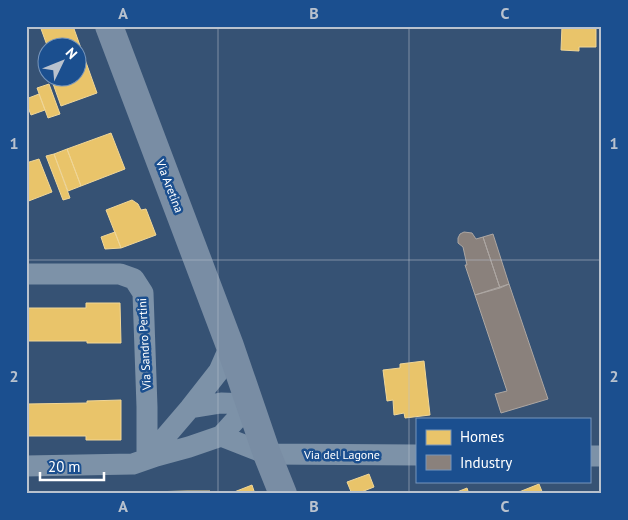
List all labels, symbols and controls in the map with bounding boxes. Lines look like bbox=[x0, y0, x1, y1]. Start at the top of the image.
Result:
text: A bbox=[118, 3, 128, 23]
text: B bbox=[309, 3, 319, 23]
text: C bbox=[501, 3, 510, 23]
north arrow bbox=[38, 38, 88, 88]
text: N bbox=[62, 44, 81, 63]
text: 1 bbox=[9, 133, 19, 153]
text: 1 bbox=[609, 133, 619, 153]
street label: Via Aretina bbox=[153, 156, 187, 215]
street label: Via Sandro Pertini bbox=[134, 298, 154, 391]
text: 2 bbox=[9, 366, 19, 386]
text: 2 bbox=[609, 366, 619, 386]
legend bbox=[416, 418, 590, 482]
text: Homes bbox=[460, 427, 504, 446]
street label: Via del Lagone bbox=[303, 447, 380, 462]
scale bar bbox=[40, 450, 104, 482]
text: Industry bbox=[460, 453, 512, 472]
text: 20 m bbox=[48, 457, 81, 476]
text: A bbox=[118, 496, 128, 516]
text: B bbox=[309, 496, 319, 516]
text: C bbox=[501, 496, 510, 516]

